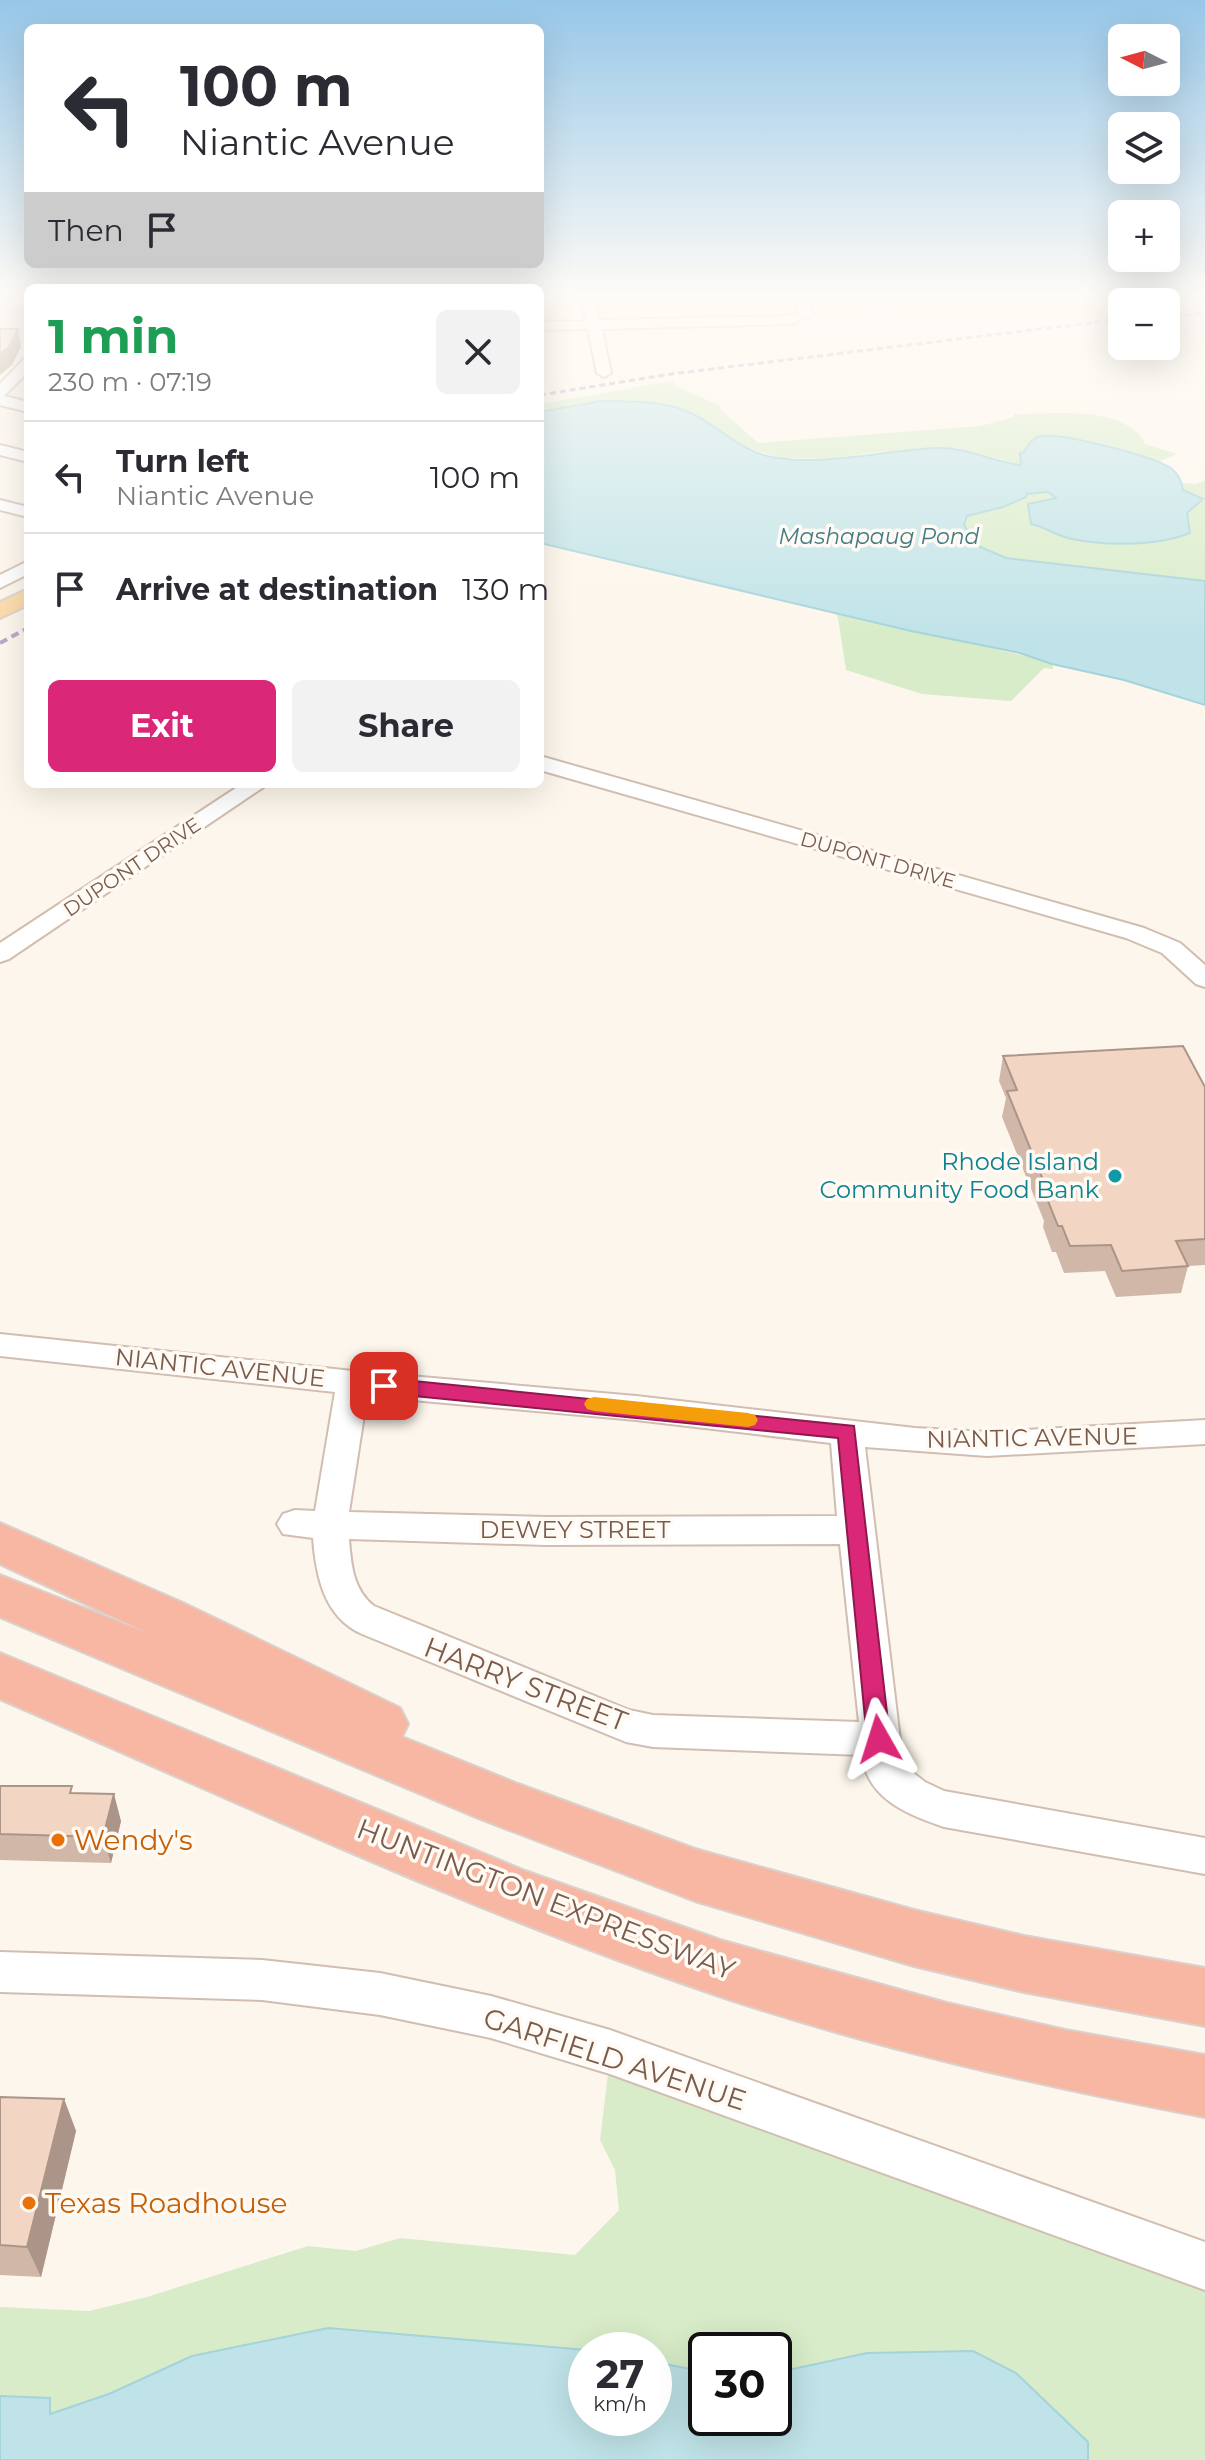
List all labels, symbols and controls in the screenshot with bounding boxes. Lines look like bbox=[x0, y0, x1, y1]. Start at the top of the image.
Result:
north arrow bbox=[1108, 24, 1180, 96]
map controls bbox=[1108, 24, 1180, 360]
text: 100 m bbox=[180, 52, 353, 120]
icon: left bbox=[48, 56, 152, 160]
button: layers bbox=[1108, 112, 1180, 184]
text: Niantic Avenue bbox=[180, 120, 454, 164]
button: + bbox=[1108, 200, 1180, 272]
icon: arrive bbox=[140, 208, 184, 252]
text: Then bbox=[48, 212, 124, 249]
button: − bbox=[1108, 288, 1180, 360]
text: 1 min bbox=[48, 307, 178, 365]
button: close bbox=[436, 310, 520, 394]
text: 230 m · 07:19 bbox=[48, 366, 212, 398]
text: Turn left bbox=[116, 443, 249, 480]
icon: left bbox=[48, 455, 92, 499]
text: 100 m bbox=[430, 459, 520, 496]
text: Niantic Avenue bbox=[116, 480, 314, 512]
water label: Mashapaug Pond bbox=[779, 523, 980, 550]
icon: arrive bbox=[48, 567, 92, 611]
text: Arrive at destination bbox=[116, 571, 438, 608]
text: 130 m bbox=[462, 571, 549, 608]
button: Exit bbox=[48, 680, 276, 772]
button: Share bbox=[292, 680, 520, 772]
street label: DUPONT DRIVE bbox=[59, 812, 205, 922]
street label: DUPONT DRIVE bbox=[798, 826, 958, 894]
place label: Rhode Island Community Food Bank bbox=[820, 1147, 1100, 1204]
marker: Rhode Island Community Food Bank bbox=[1106, 1167, 1124, 1185]
street label: NIANTIC AVENUE bbox=[114, 1342, 327, 1393]
pin bbox=[350, 1352, 418, 1420]
icon: arrive bbox=[362, 1364, 406, 1408]
street label: NIANTIC AVENUE bbox=[926, 1421, 1138, 1454]
street label: DEWEY STREET bbox=[480, 1515, 671, 1544]
street label: HARRY STREET bbox=[420, 1630, 632, 1738]
position arrow bbox=[837, 1697, 921, 1781]
street label: HUNTINGTON EXPRESSWAY bbox=[352, 1811, 740, 1987]
place label: Wendy's bbox=[74, 1823, 193, 1857]
marker: Wendy's bbox=[49, 1831, 67, 1849]
street label: GARFIELD AVENUE bbox=[479, 2000, 751, 2118]
place label: Texas Roadhouse bbox=[45, 2186, 287, 2220]
marker: Texas Roadhouse bbox=[20, 2194, 38, 2212]
speed limit sign: 30 bbox=[688, 2332, 792, 2436]
text: 27 bbox=[596, 2349, 644, 2398]
text: km/h bbox=[593, 2392, 647, 2416]

